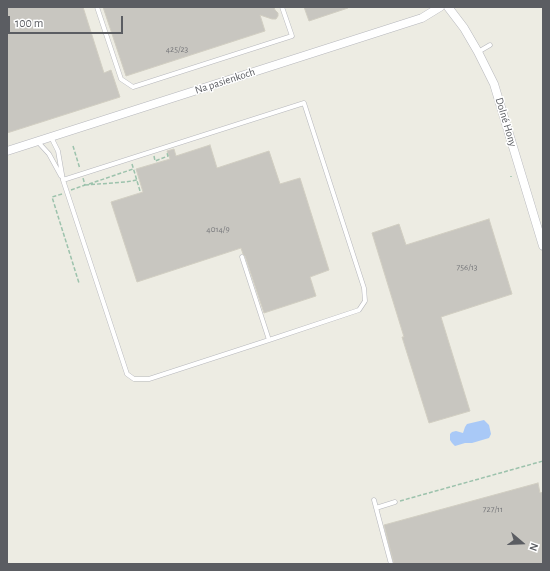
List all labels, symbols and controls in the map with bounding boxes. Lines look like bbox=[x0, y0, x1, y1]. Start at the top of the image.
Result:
scale bar bbox=[10, 8, 125, 34]
text: 100 m bbox=[15, 17, 43, 29]
house number: 425/23 bbox=[166, 44, 188, 54]
street label: Na pasienkoch bbox=[193, 65, 257, 97]
street label: Dolné Hony bbox=[492, 96, 520, 148]
house number: 4014/9 bbox=[206, 224, 230, 234]
house number: 756/13 bbox=[456, 262, 478, 272]
house number: 727/11 bbox=[483, 504, 503, 514]
north arrow bbox=[502, 523, 542, 563]
text: N bbox=[527, 542, 540, 552]

